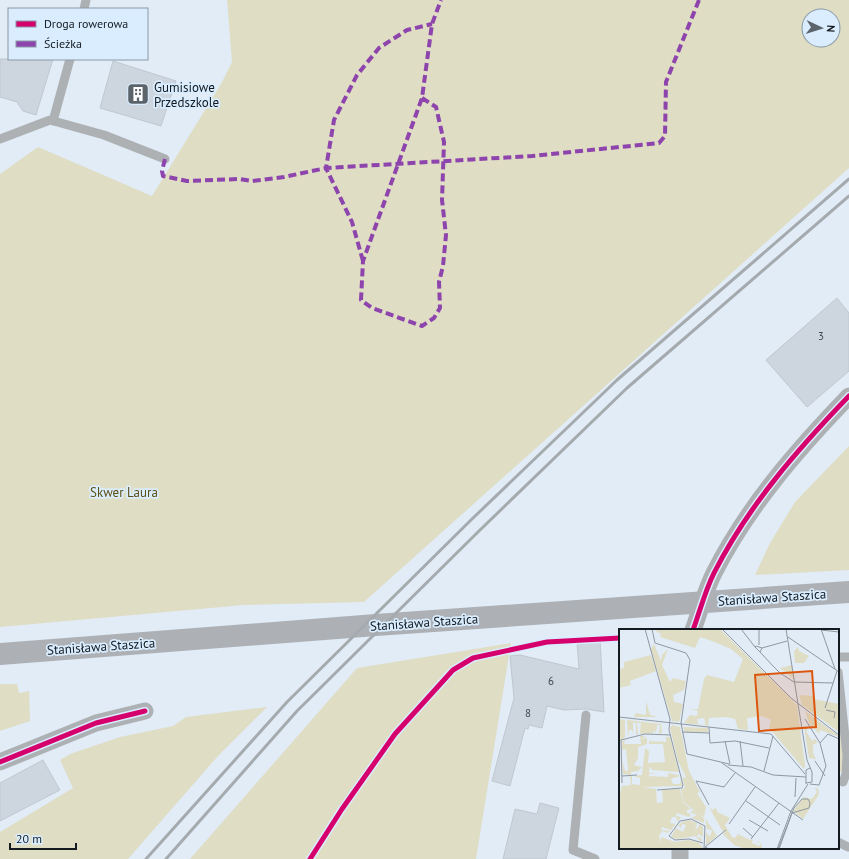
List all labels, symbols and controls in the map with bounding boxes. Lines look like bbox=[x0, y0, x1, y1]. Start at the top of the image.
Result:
legend bbox=[8, 8, 148, 60]
north arrow bbox=[801, 8, 841, 48]
text: Droga rowerowa bbox=[44, 16, 128, 31]
text: N bbox=[824, 25, 838, 33]
text: Ścieżka bbox=[44, 36, 82, 51]
place label: Gumisiowe Przedszkole bbox=[154, 79, 219, 111]
building icon: Gumisiowe Przedszkole bbox=[125, 81, 151, 107]
house number: 3 bbox=[818, 329, 824, 343]
park label: Skwer Laura bbox=[90, 484, 158, 501]
street label: Stanisława Staszica bbox=[717, 585, 827, 610]
street label: Stanisława Staszica bbox=[369, 610, 479, 635]
inset map bbox=[619, 629, 839, 849]
street label: Stanisława Staszica bbox=[46, 634, 156, 659]
house number: 6 bbox=[548, 674, 554, 688]
house number: 8 bbox=[525, 706, 531, 720]
scale bar bbox=[10, 825, 76, 851]
text: 20 m bbox=[16, 831, 42, 846]

